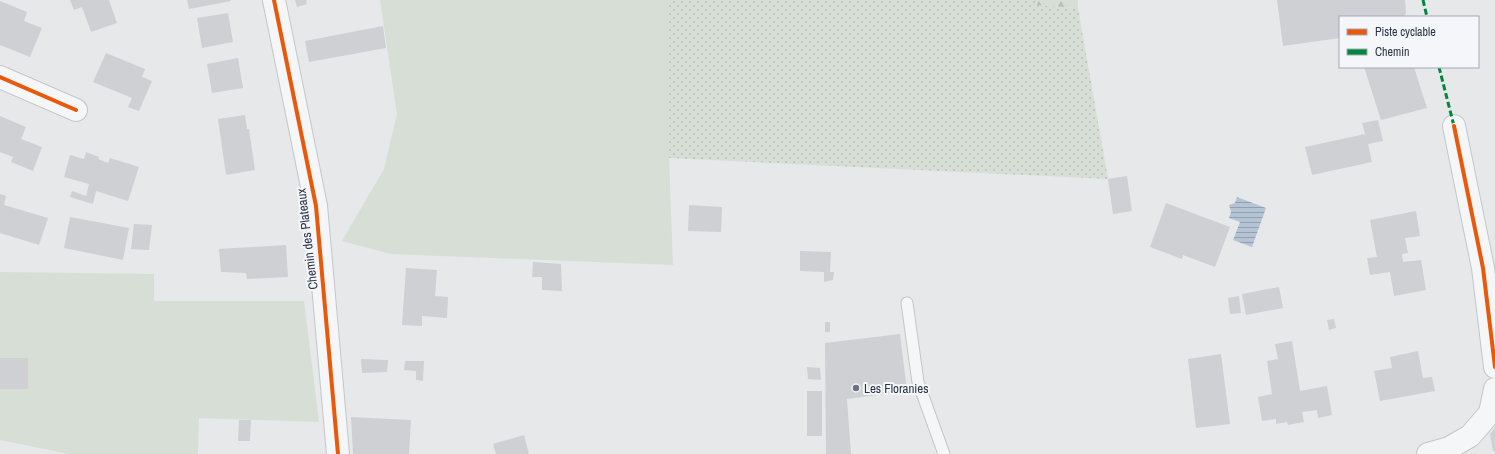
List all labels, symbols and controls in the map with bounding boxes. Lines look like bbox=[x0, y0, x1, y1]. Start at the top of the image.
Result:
legend bbox=[1339, 16, 1479, 68]
text: Piste cyclable bbox=[1375, 24, 1436, 40]
text: Chemin bbox=[1375, 44, 1409, 60]
street label: Chemin des Plateaux bbox=[292, 187, 322, 291]
place label: Les Floranies bbox=[864, 380, 929, 397]
marker: Les Floranies bbox=[851, 383, 861, 393]

